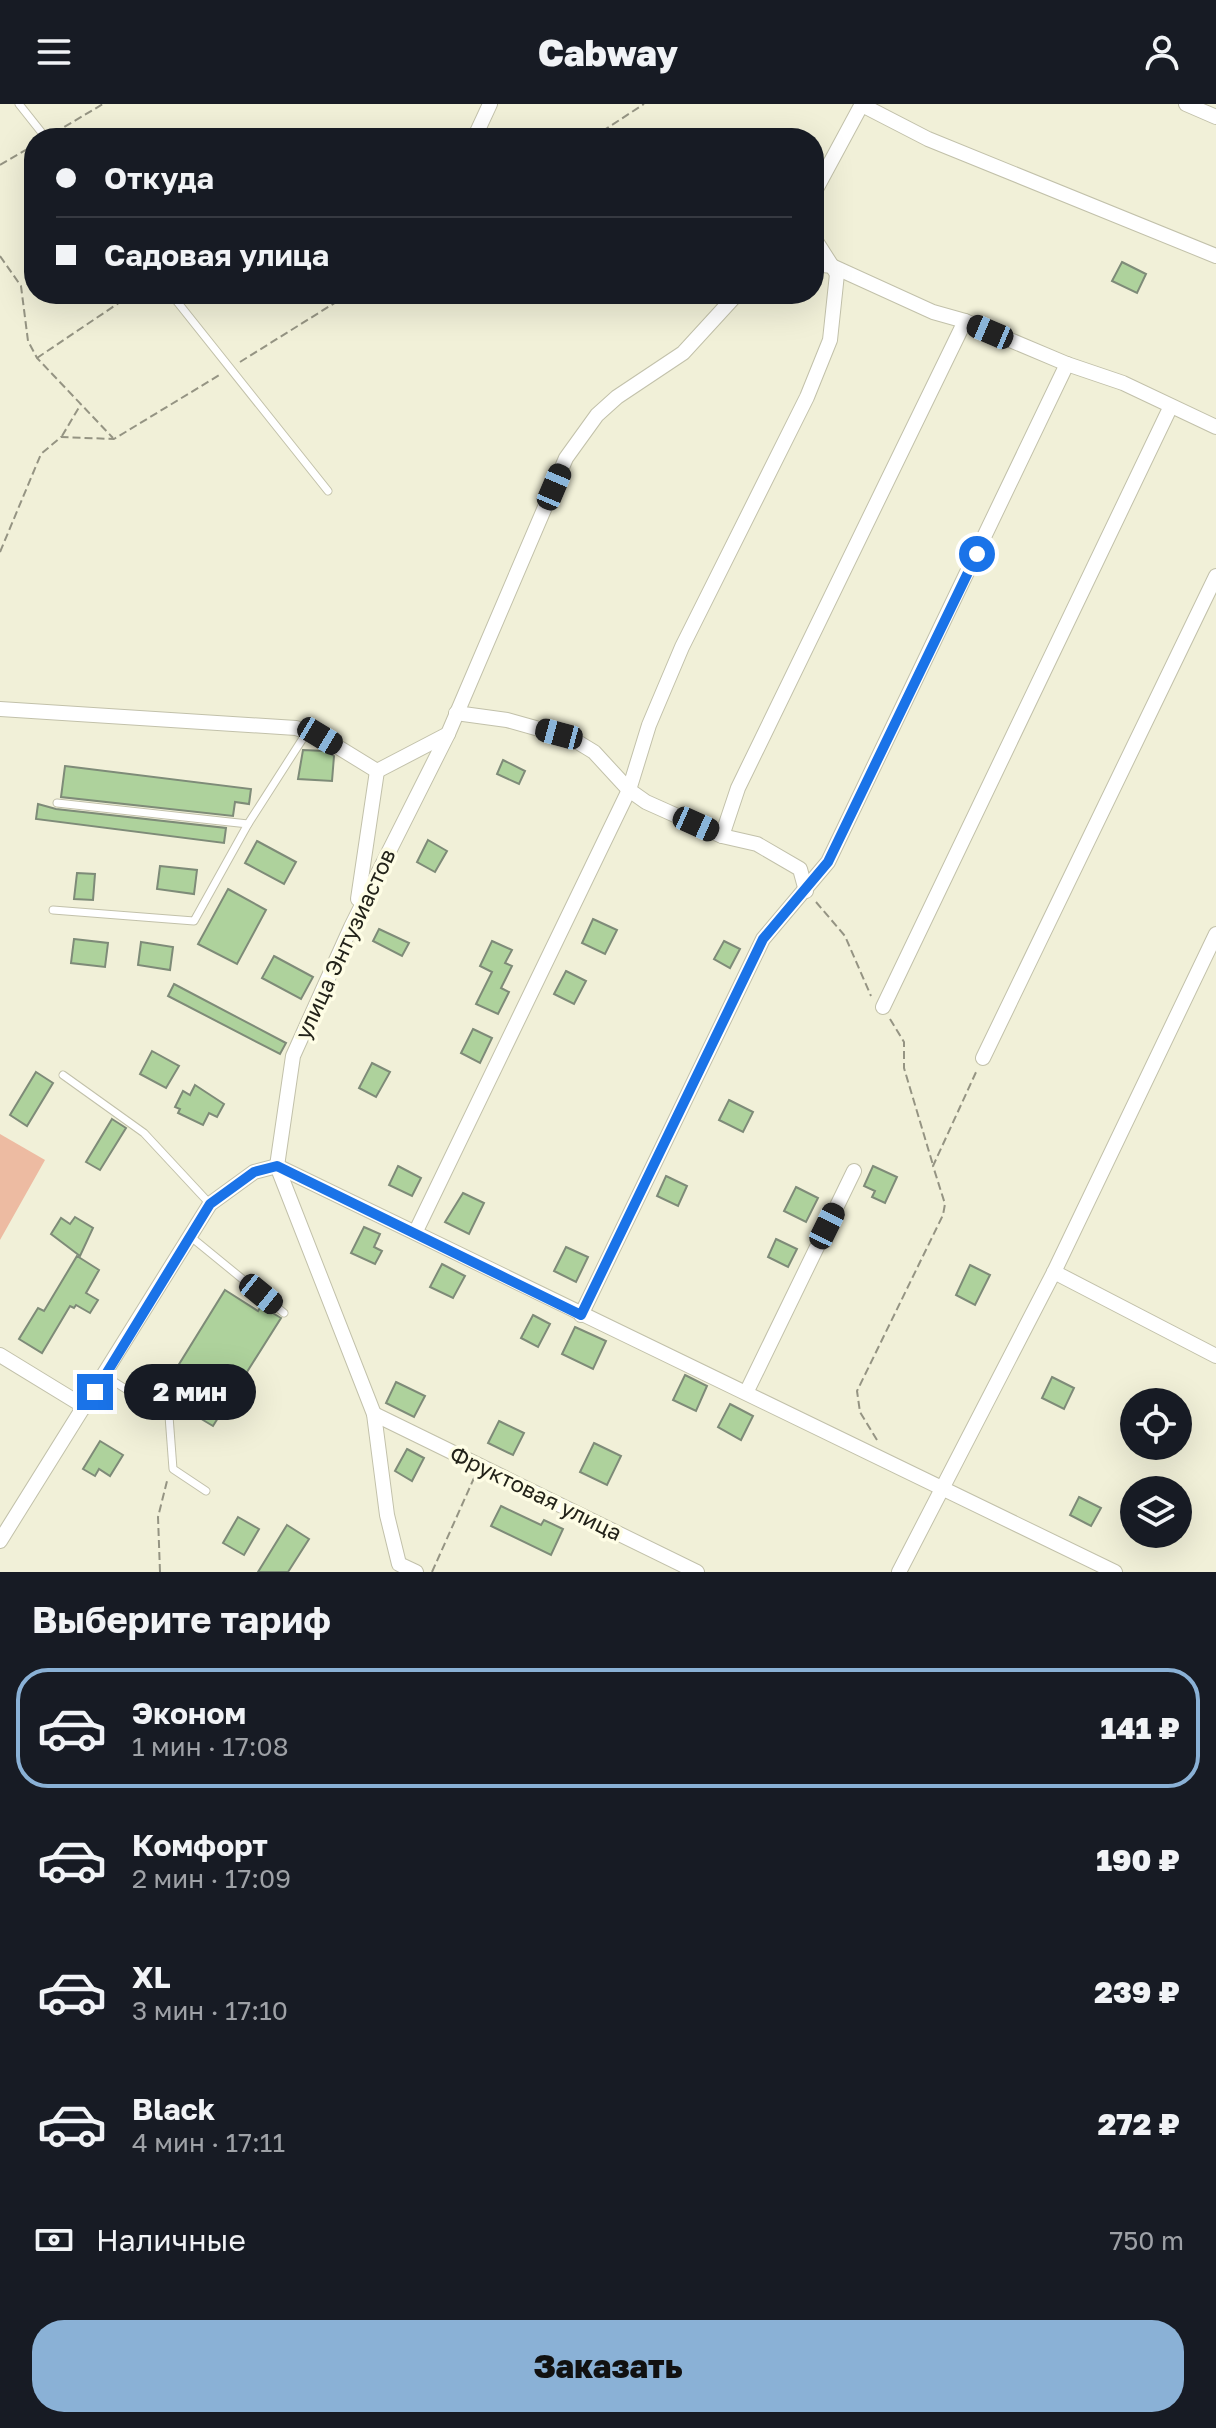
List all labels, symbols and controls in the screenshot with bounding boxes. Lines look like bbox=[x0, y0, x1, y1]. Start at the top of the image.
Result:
icon: menu bbox=[32, 30, 76, 74]
icon: person bbox=[1140, 30, 1184, 74]
text: Cabway bbox=[538, 31, 678, 74]
text: Откуда bbox=[104, 160, 214, 196]
text: Садовая улица bbox=[104, 237, 329, 273]
car bbox=[963, 312, 1017, 352]
car bbox=[534, 460, 574, 514]
route start bbox=[959, 536, 995, 572]
car bbox=[293, 713, 347, 759]
car bbox=[533, 716, 585, 752]
car bbox=[669, 803, 723, 845]
street label: улица Энтузиастов bbox=[289, 844, 401, 1043]
car bbox=[806, 1199, 848, 1253]
car bbox=[235, 1270, 287, 1318]
callout: 2 мин bbox=[123, 1364, 255, 1420]
route end bbox=[77, 1374, 113, 1410]
text: 2 мин bbox=[153, 1376, 227, 1407]
map controls bbox=[1120, 1388, 1192, 1548]
button: locate bbox=[1120, 1388, 1192, 1460]
street label: Фруктовая улица bbox=[446, 1439, 627, 1546]
button: layers bbox=[1120, 1476, 1192, 1548]
text: Выберите тариф bbox=[32, 1598, 331, 1641]
icon: car bbox=[36, 1692, 108, 1764]
text: Эконом bbox=[132, 1695, 246, 1731]
text: 141 ₽ bbox=[1101, 1710, 1180, 1746]
text: 1 мин · 17:08 bbox=[132, 1731, 289, 1762]
icon: car bbox=[36, 1824, 108, 1896]
text: Комфорт bbox=[132, 1827, 268, 1863]
text: 190 ₽ bbox=[1096, 1842, 1180, 1878]
text: 2 мин · 17:09 bbox=[132, 1863, 291, 1894]
icon: car bbox=[36, 1956, 108, 2028]
text: XL bbox=[132, 1959, 171, 1995]
text: 239 ₽ bbox=[1094, 1974, 1180, 2010]
text: 3 мин · 17:10 bbox=[132, 1995, 288, 2026]
icon: car bbox=[36, 2088, 108, 2160]
text: Black bbox=[132, 2091, 215, 2127]
text: 272 ₽ bbox=[1098, 2106, 1180, 2142]
text: 4 мин · 17:11 bbox=[132, 2127, 285, 2158]
icon: cash bbox=[32, 2218, 76, 2262]
text: Наличные bbox=[96, 2222, 246, 2258]
text: 750 m bbox=[1110, 2225, 1184, 2256]
button: Заказать bbox=[32, 2320, 1184, 2412]

